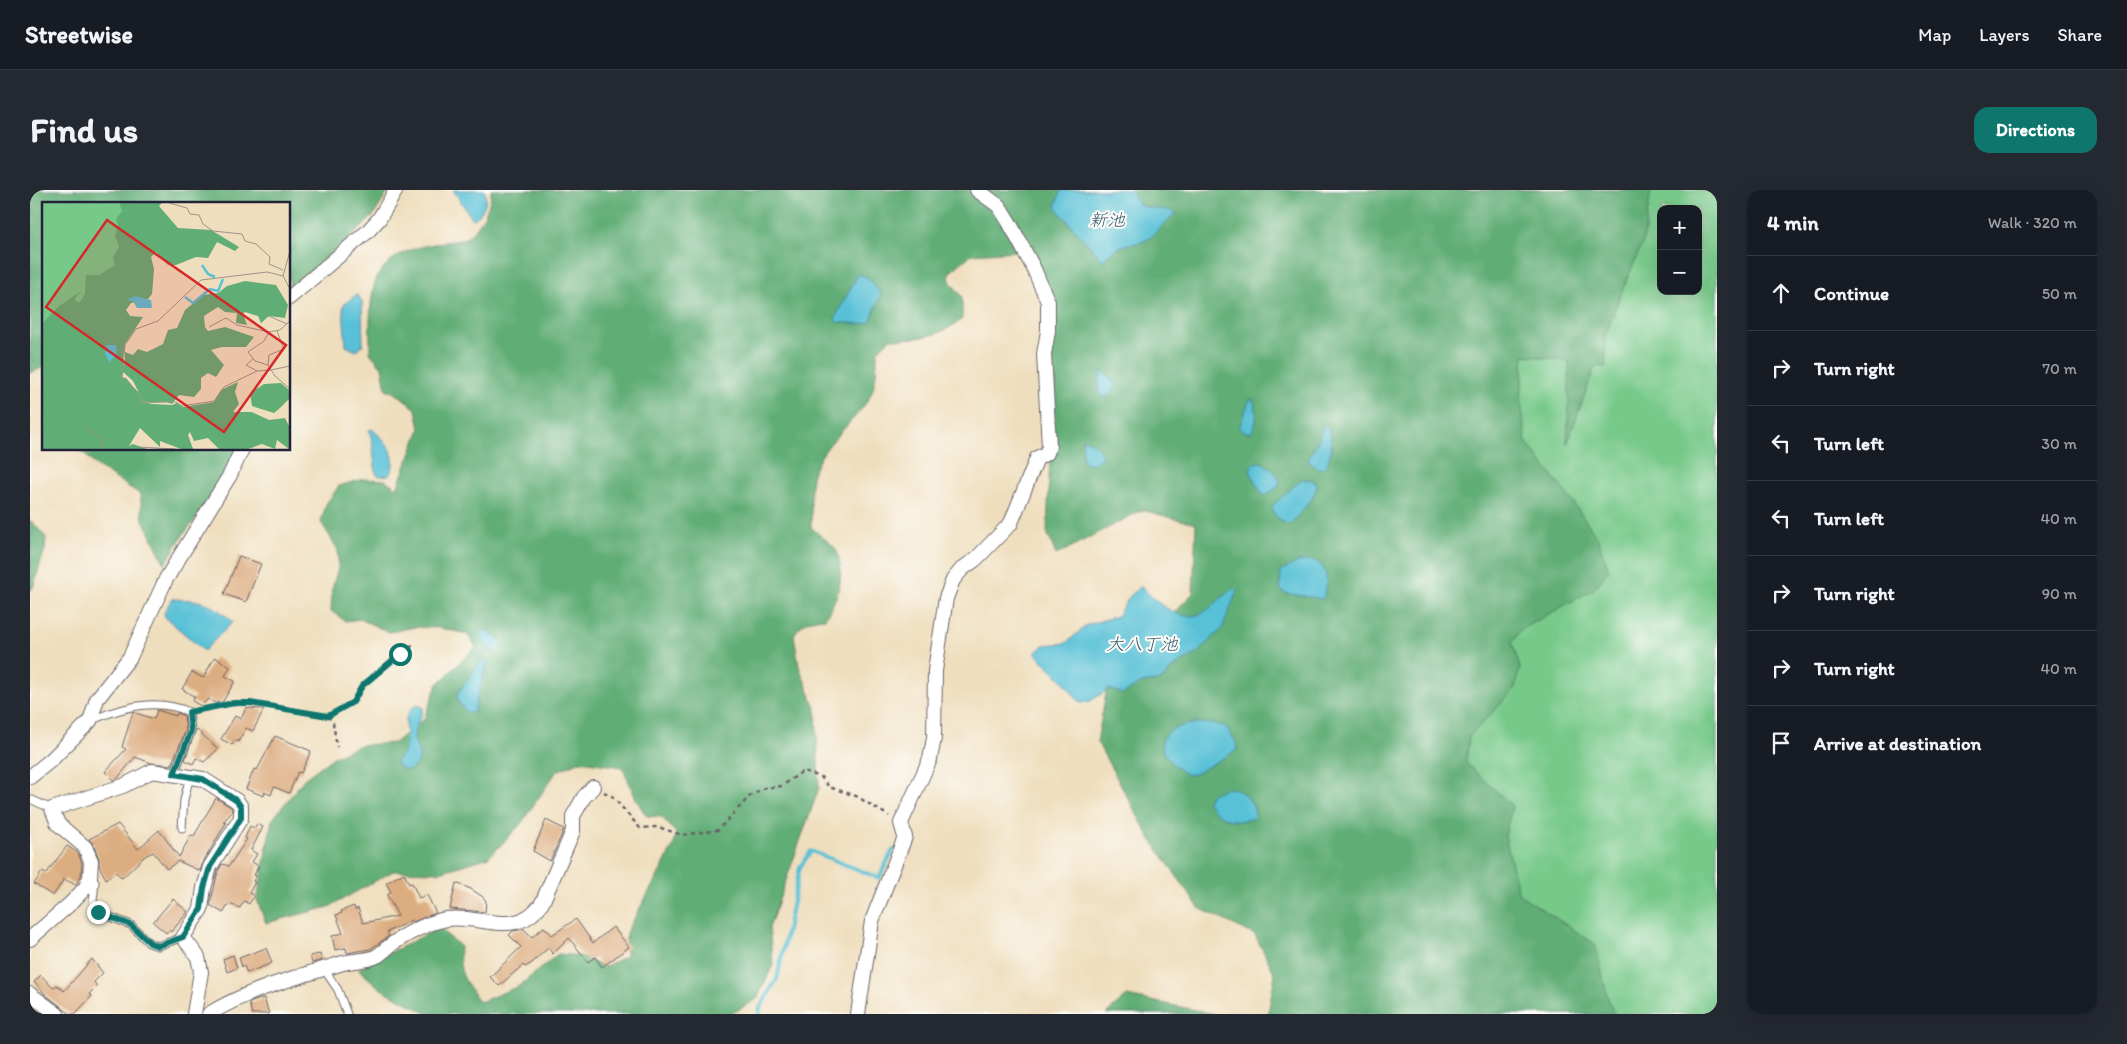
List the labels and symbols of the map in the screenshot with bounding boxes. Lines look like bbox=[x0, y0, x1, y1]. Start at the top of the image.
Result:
inset map bbox=[42, 202, 290, 450]
water label: 新池 bbox=[1089, 209, 1126, 231]
water label: 大八丁池 bbox=[1106, 633, 1179, 655]
route start bbox=[389, 643, 412, 666]
route end bbox=[87, 901, 110, 924]

